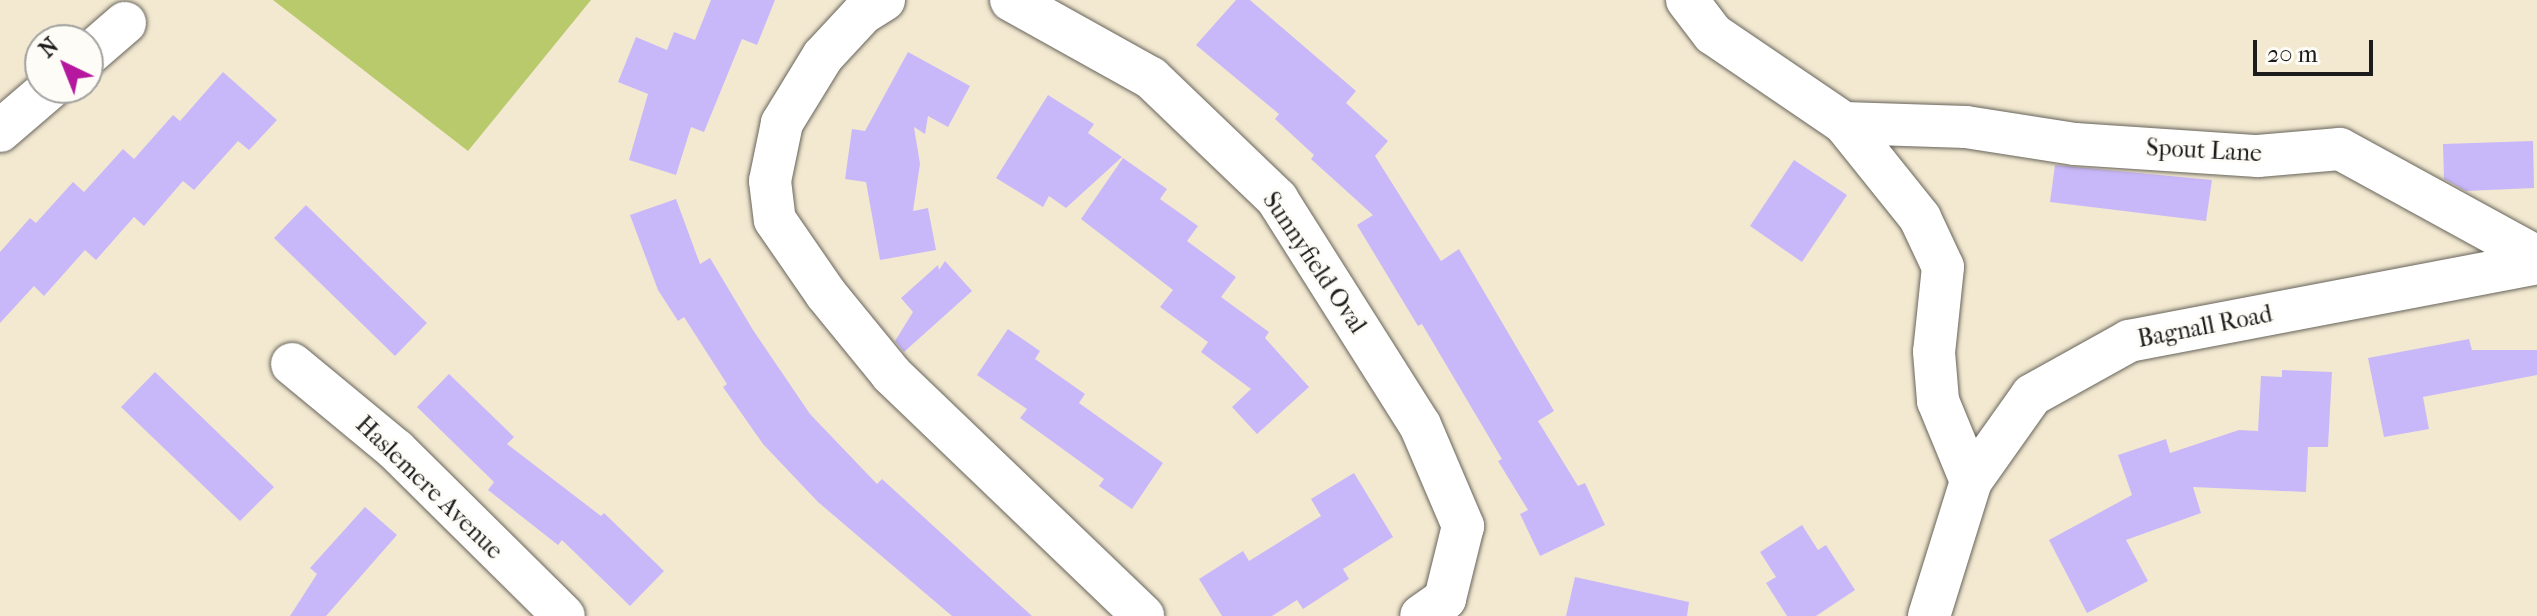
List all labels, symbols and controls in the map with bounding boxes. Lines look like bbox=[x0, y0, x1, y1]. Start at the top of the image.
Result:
north arrow bbox=[24, 24, 104, 104]
scale bar bbox=[2257, 24, 2377, 74]
text: N bbox=[34, 33, 64, 63]
text: 20 m bbox=[2267, 40, 2318, 68]
street label: Spout Lane bbox=[2145, 134, 2263, 168]
street label: Sunnyfield Oval bbox=[1256, 187, 1372, 339]
street label: Bagnall Road bbox=[2135, 300, 2275, 354]
street label: Haslemere Avenue bbox=[349, 410, 509, 566]

